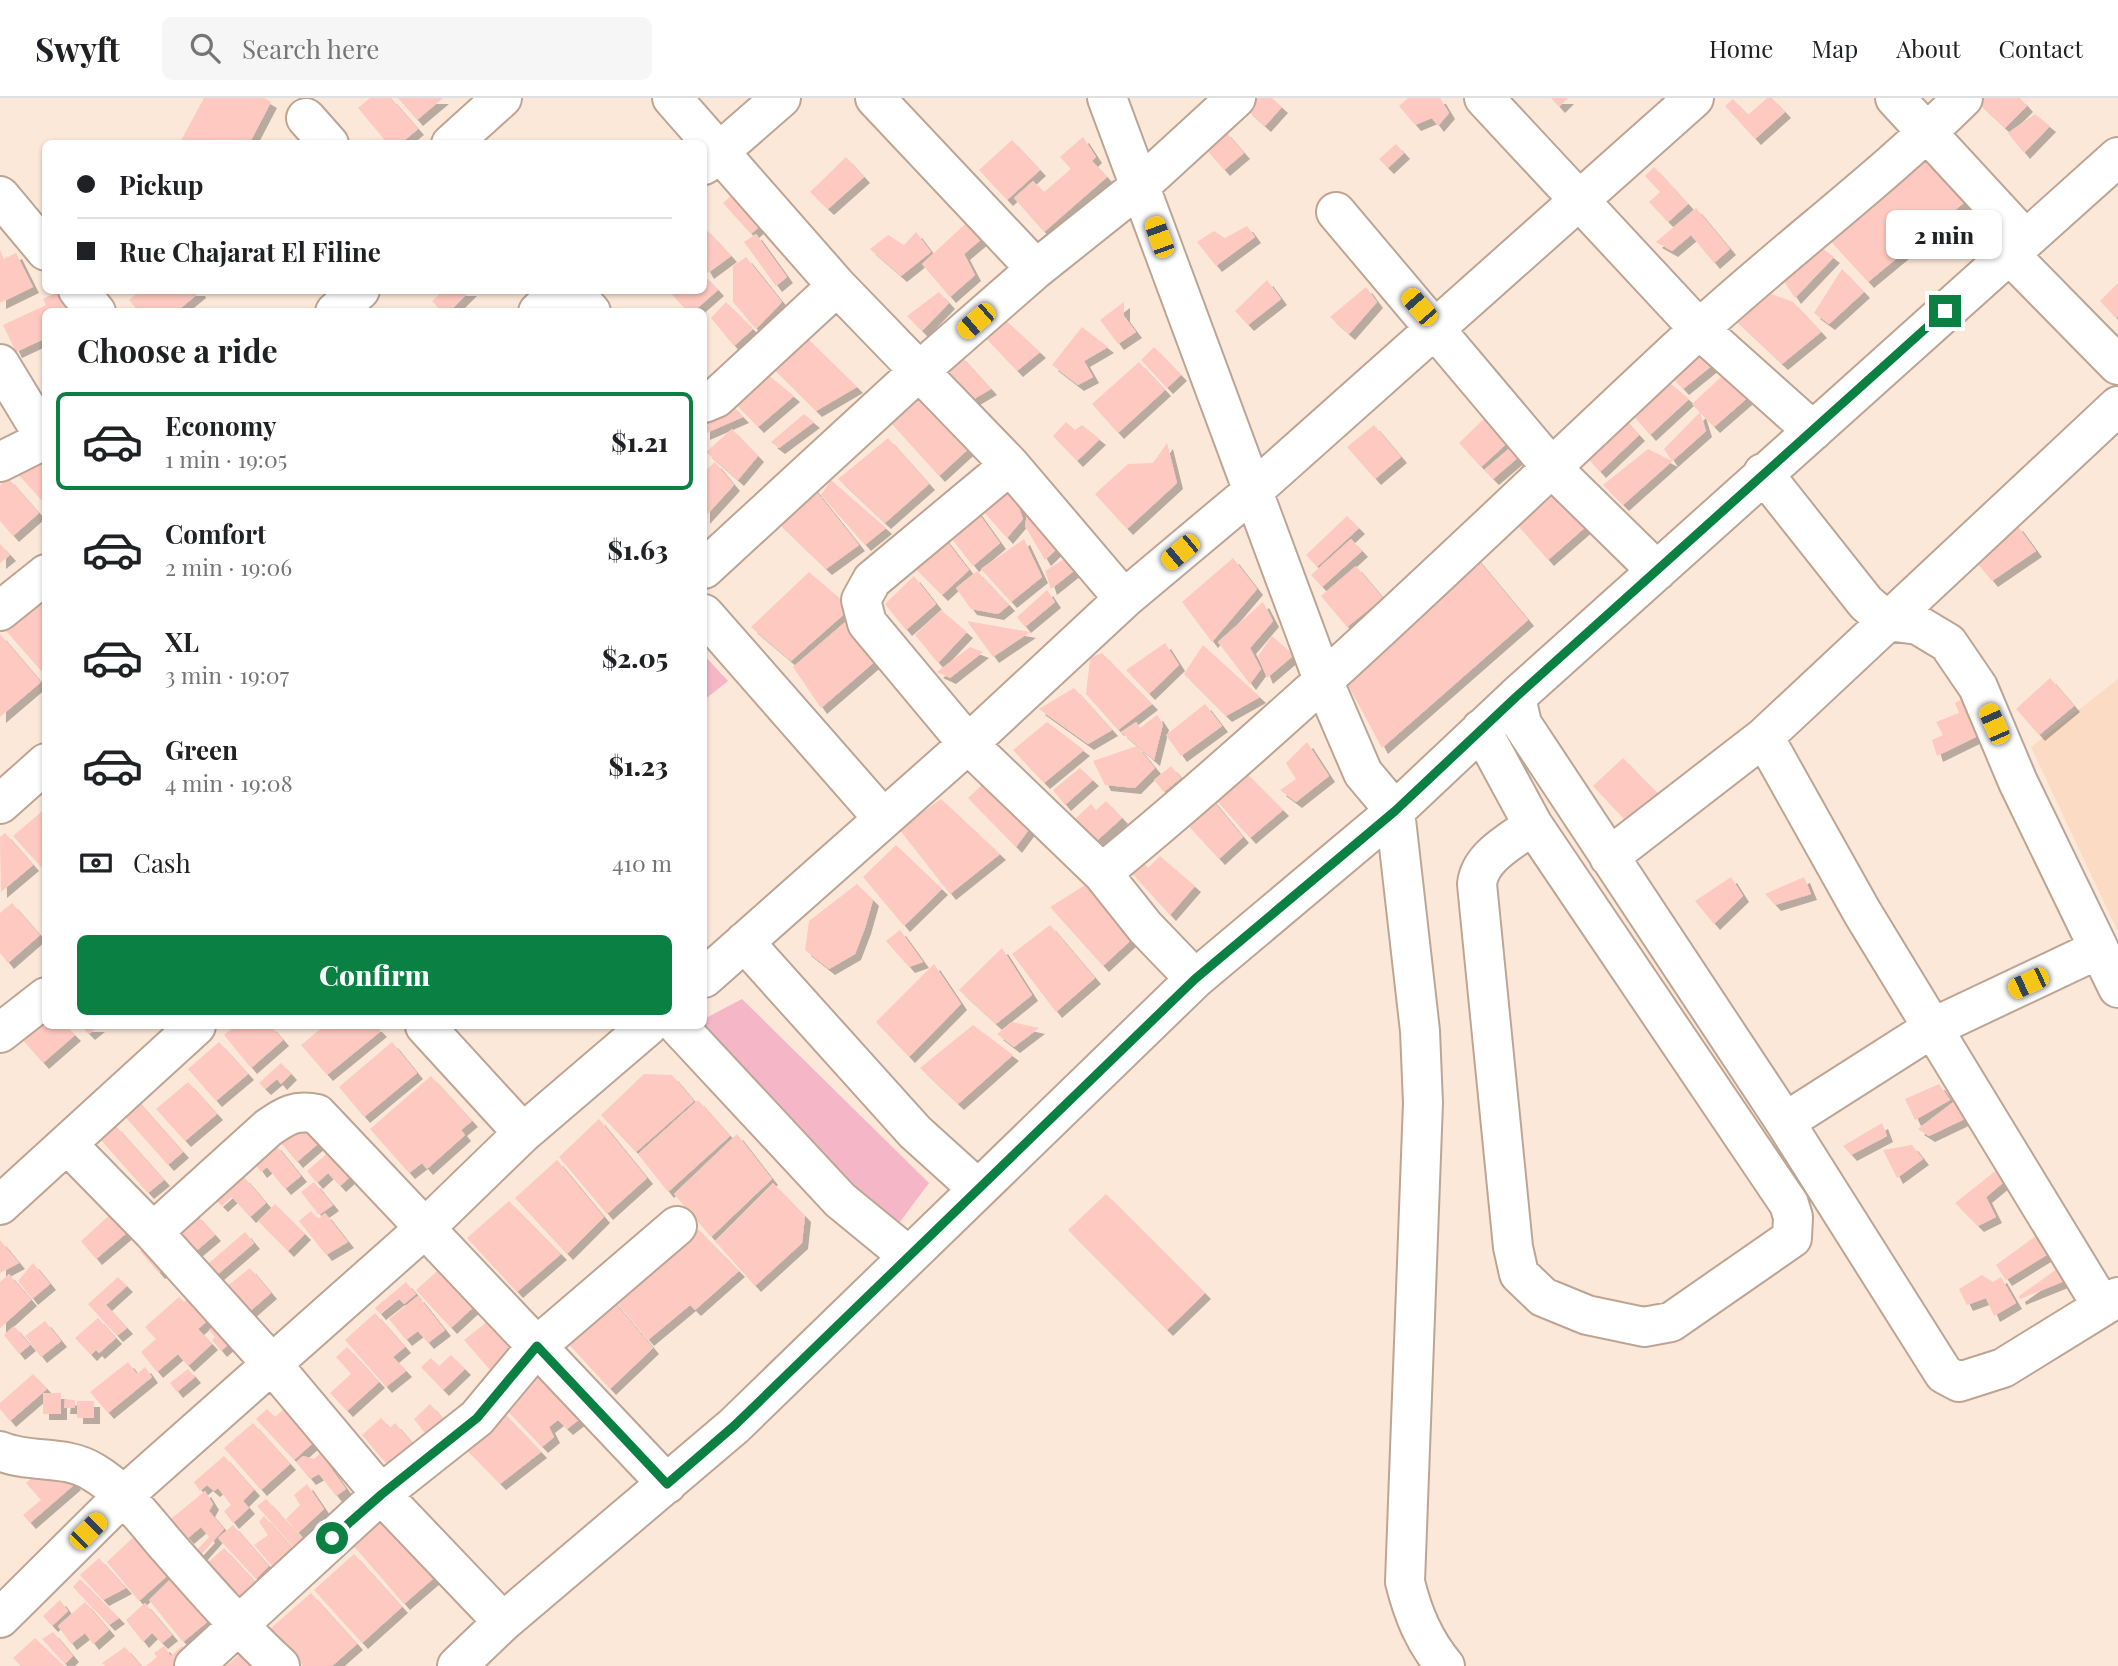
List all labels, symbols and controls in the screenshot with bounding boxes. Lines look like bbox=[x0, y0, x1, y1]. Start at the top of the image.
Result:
search box bbox=[162, 17, 652, 80]
text: Swyft bbox=[35, 26, 120, 70]
icon: search bbox=[186, 29, 224, 67]
text: Search here bbox=[242, 31, 379, 66]
text: Home bbox=[1709, 32, 1773, 64]
text: Map bbox=[1811, 32, 1858, 64]
text: About bbox=[1896, 32, 1960, 64]
text: Contact bbox=[1998, 32, 2083, 64]
text: Pickup bbox=[119, 167, 203, 202]
callout: 2 min bbox=[1887, 209, 2003, 258]
car bbox=[1142, 214, 1177, 260]
text: 2 min bbox=[1914, 219, 1974, 250]
text: Rue Chajarat El Filine bbox=[119, 234, 381, 269]
car bbox=[1398, 284, 1441, 330]
route end bbox=[1929, 295, 1961, 327]
car bbox=[954, 299, 999, 343]
text: Choose a ride bbox=[77, 328, 278, 371]
text: Economy bbox=[165, 408, 276, 443]
icon: car bbox=[81, 410, 144, 473]
text: $1.21 bbox=[611, 424, 668, 459]
text: 1 min · 19:05 bbox=[165, 443, 287, 474]
text: Comfort bbox=[165, 516, 266, 551]
icon: car bbox=[81, 518, 144, 581]
car bbox=[1158, 530, 1203, 574]
text: $1.63 bbox=[607, 532, 668, 567]
text: 2 min · 19:06 bbox=[165, 551, 292, 582]
text: XL bbox=[165, 624, 199, 659]
icon: car bbox=[81, 626, 144, 689]
text: $2.05 bbox=[602, 640, 668, 675]
text: 3 min · 19:07 bbox=[165, 659, 289, 690]
car bbox=[1976, 701, 2013, 747]
text: Green bbox=[165, 732, 238, 767]
icon: car bbox=[81, 734, 144, 797]
text: $1.23 bbox=[608, 748, 668, 783]
text: 4 min · 19:08 bbox=[165, 767, 293, 798]
icon: cash bbox=[77, 844, 115, 882]
text: Cash bbox=[133, 845, 191, 880]
text: 410 m bbox=[612, 847, 672, 878]
button: Confirm bbox=[77, 935, 672, 1015]
car bbox=[2005, 965, 2052, 1001]
car bbox=[66, 1509, 111, 1553]
route start bbox=[316, 1522, 348, 1554]

